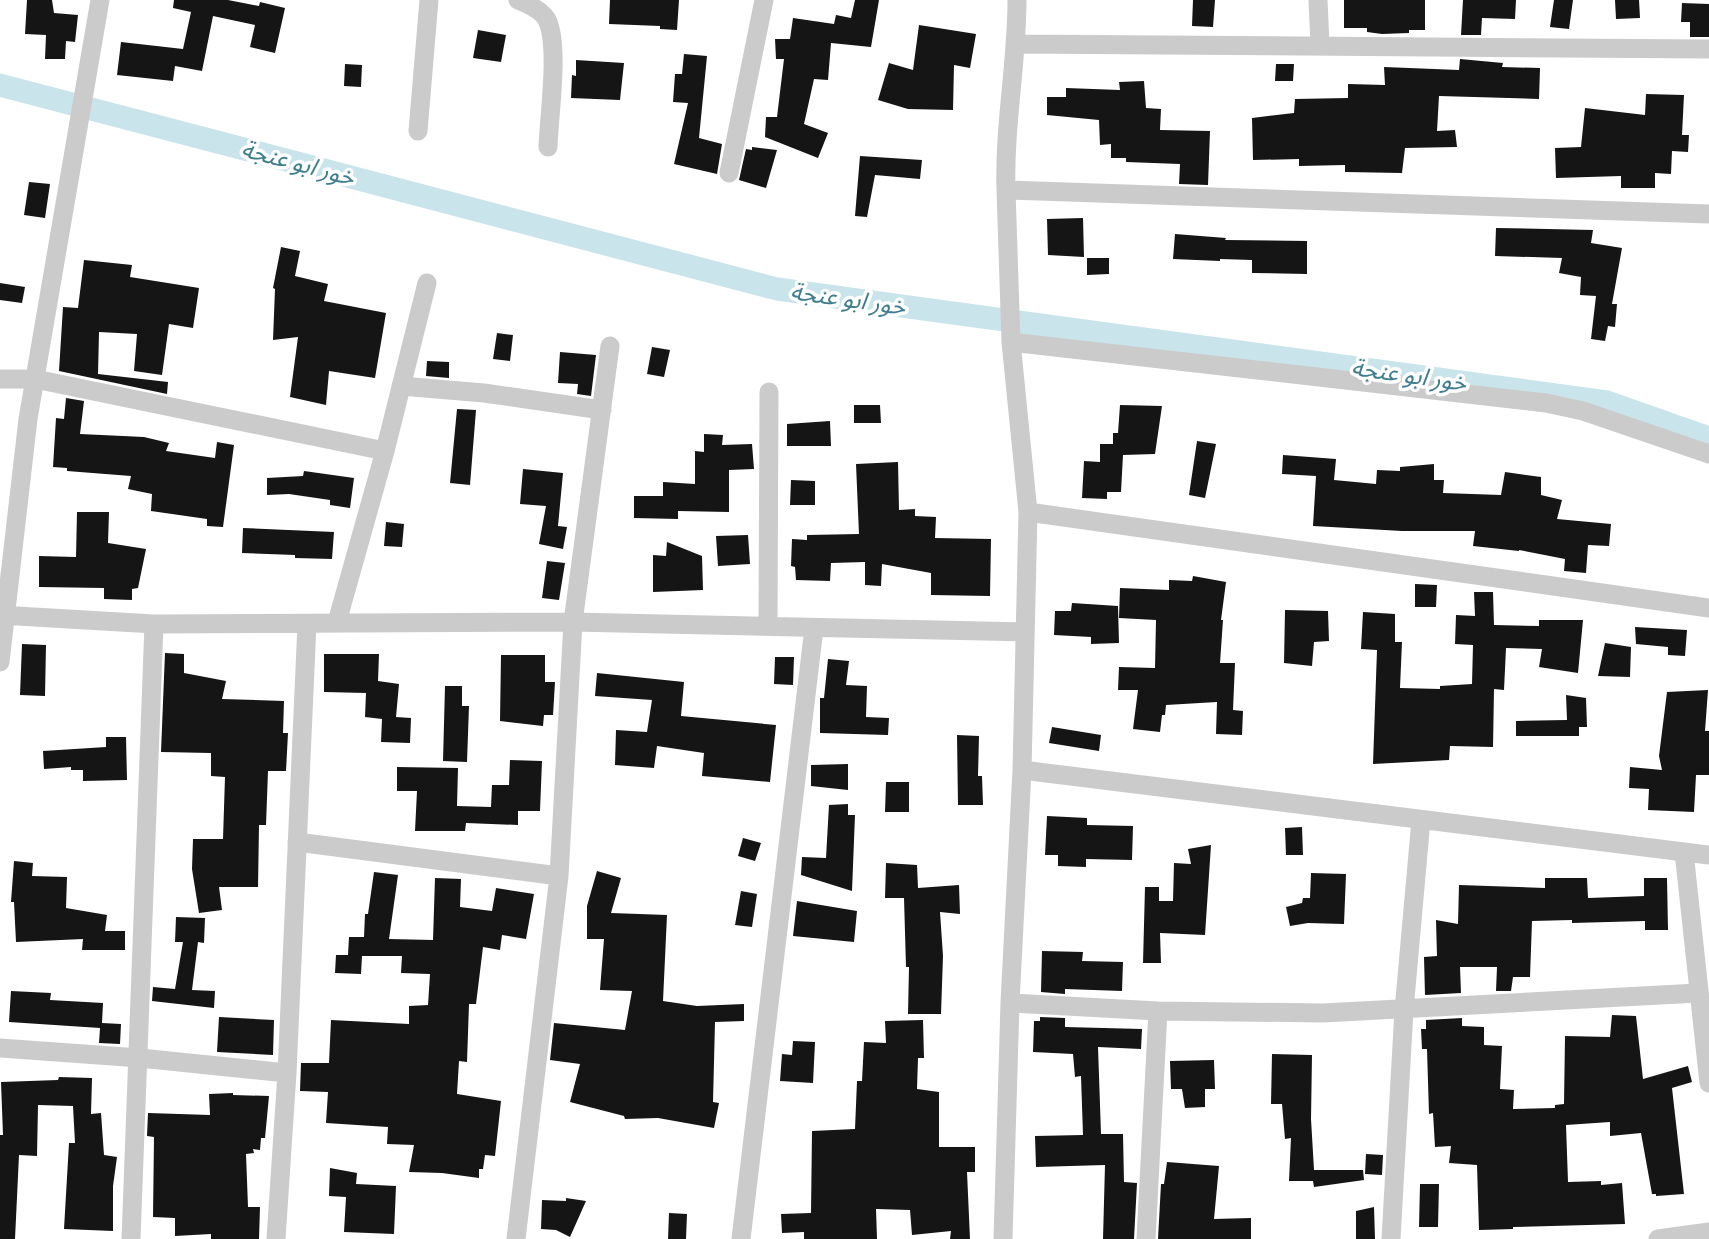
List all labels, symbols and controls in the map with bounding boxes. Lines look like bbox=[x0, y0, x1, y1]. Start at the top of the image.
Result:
water label: خور ابو عنجة bbox=[238, 134, 358, 192]
water label: خور ابو عنجة bbox=[789, 277, 908, 321]
water label: خور ابو عنجة bbox=[1350, 353, 1469, 397]

